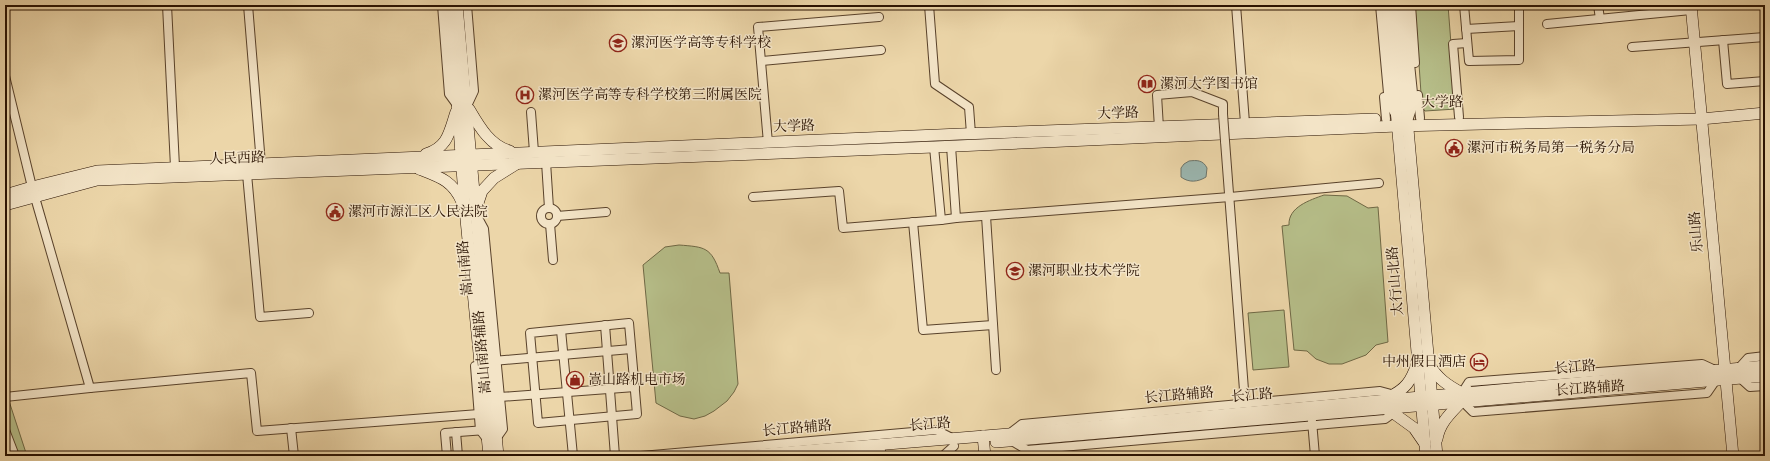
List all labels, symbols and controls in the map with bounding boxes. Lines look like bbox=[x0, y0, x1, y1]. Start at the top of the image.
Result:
school or university icon: 漯河医学高等专科学校 bbox=[608, 33, 628, 53]
place label: 漯河医学高等专科学校 bbox=[631, 34, 771, 53]
library icon: 漯河大学图书馆 bbox=[1137, 74, 1157, 94]
place label: 漯河大学图书馆 bbox=[1160, 75, 1258, 94]
hospital icon: 漯河医学高等专科学校第三附属医院 bbox=[515, 85, 535, 105]
place label: 漯河医学高等专科学校第三附属医院 bbox=[538, 86, 762, 105]
street label: 大学路 bbox=[1421, 93, 1463, 113]
street label: 大学路 bbox=[1097, 104, 1139, 124]
street label: 大学路 bbox=[773, 117, 815, 137]
public building icon: 漯河市税务局第一税务分局 bbox=[1444, 138, 1464, 158]
place label: 漯河市税务局第一税务分局 bbox=[1467, 139, 1635, 158]
street label: 人民西路 bbox=[209, 149, 265, 169]
public building icon: 漯河市源汇区人民法院 bbox=[325, 202, 345, 222]
place label: 漯河市源汇区人民法院 bbox=[348, 203, 488, 222]
street label: 乐山路 bbox=[1686, 210, 1708, 254]
street label: 嵩山南路 bbox=[454, 239, 478, 297]
street label: 太行山北路 bbox=[1383, 245, 1409, 317]
school or university icon: 漯河职业技术学院 bbox=[1005, 261, 1025, 281]
place label: 漯河职业技术学院 bbox=[1028, 262, 1140, 281]
street label: 嵩山南路辅路 bbox=[470, 309, 496, 395]
hotel icon: 中州假日酒店 bbox=[1469, 352, 1489, 372]
place label: 中州假日酒店 bbox=[1382, 353, 1466, 372]
street label: 长江路 bbox=[1553, 357, 1597, 379]
shop icon: 嵩山路机电市场 bbox=[565, 370, 585, 390]
place label: 嵩山路机电市场 bbox=[588, 371, 686, 390]
street label: 长江路辅路 bbox=[1554, 377, 1626, 401]
street label: 长江路辅路 bbox=[1143, 383, 1215, 409]
street label: 长江路 bbox=[1230, 385, 1274, 407]
street label: 长江路 bbox=[908, 414, 952, 436]
street label: 长江路辅路 bbox=[761, 416, 833, 442]

